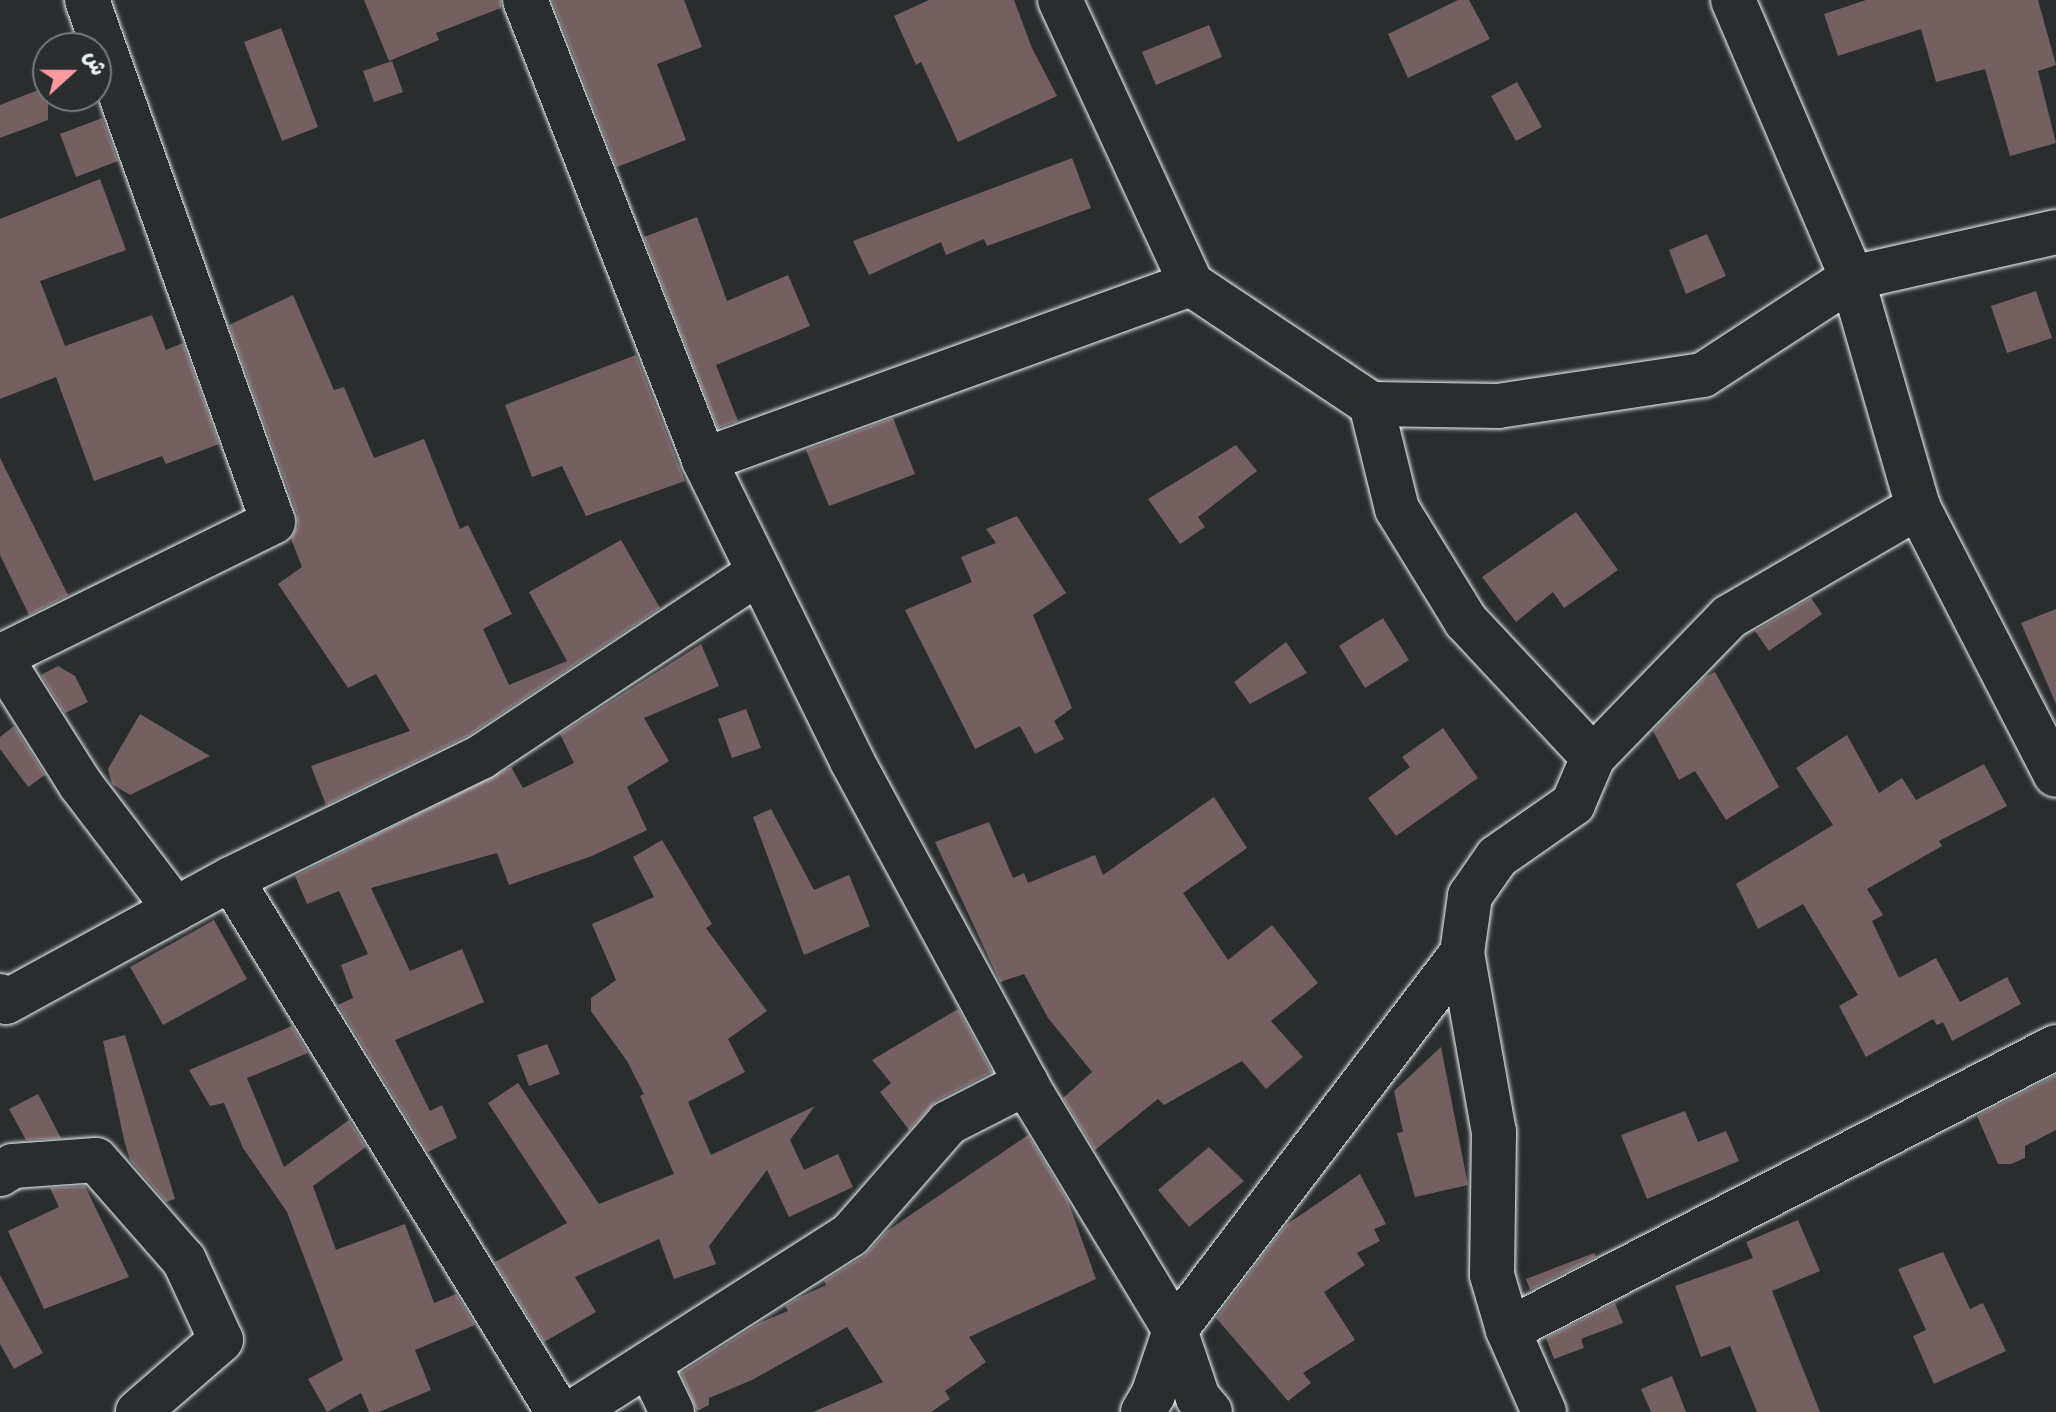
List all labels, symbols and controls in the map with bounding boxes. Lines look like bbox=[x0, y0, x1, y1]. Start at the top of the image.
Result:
north arrow bbox=[32, 32, 112, 112]
text: ش bbox=[74, 47, 112, 81]

